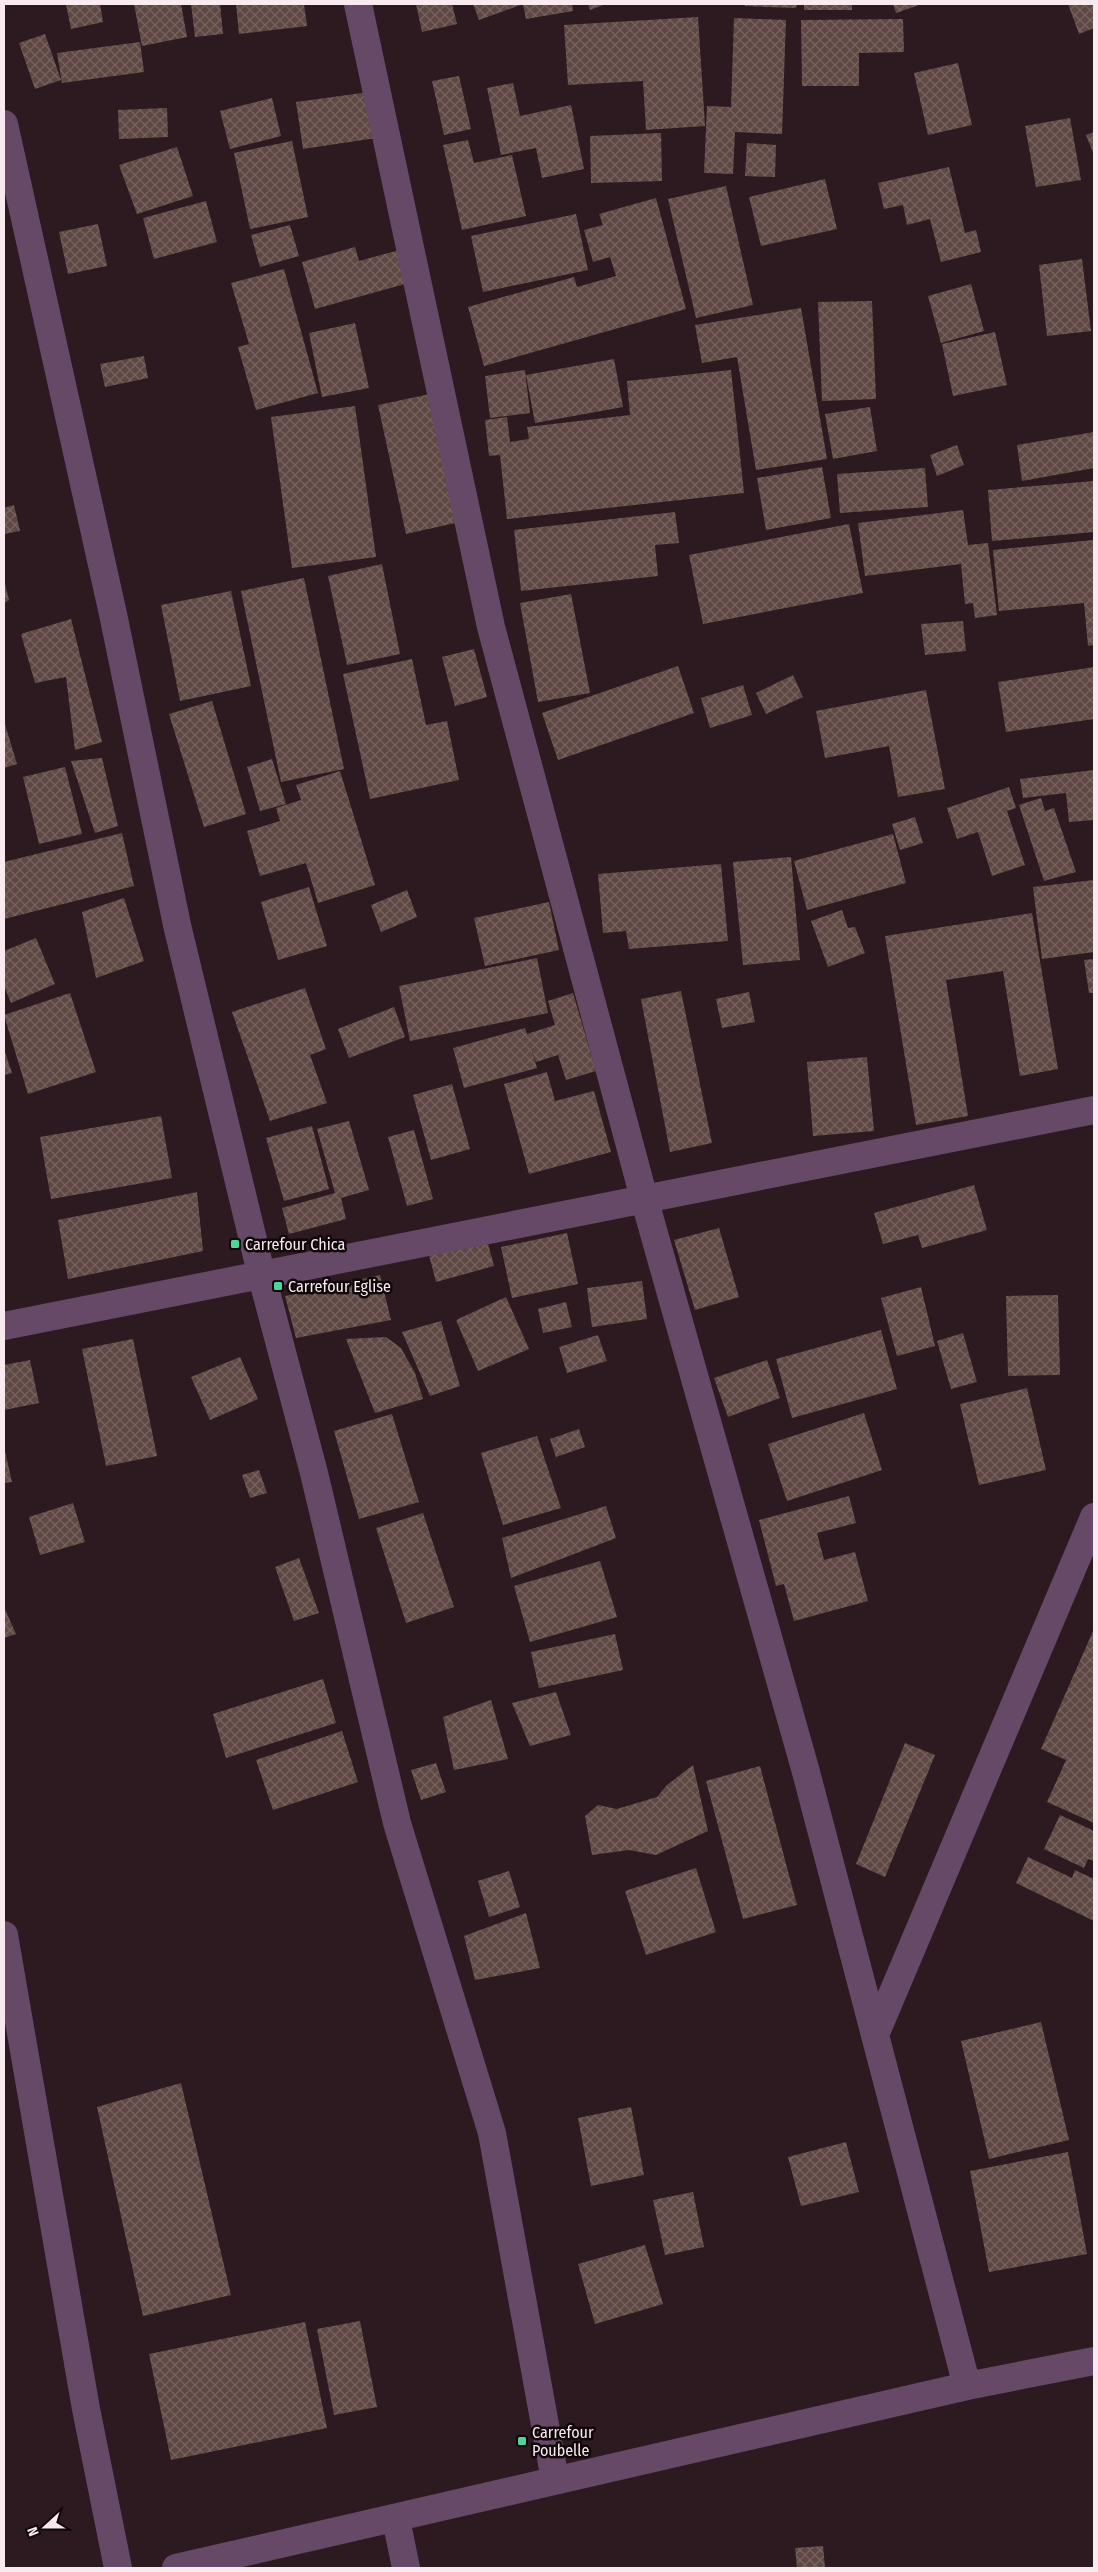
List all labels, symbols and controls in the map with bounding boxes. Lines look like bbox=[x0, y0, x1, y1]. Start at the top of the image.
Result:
place label: Carrefour Chica bbox=[245, 1235, 345, 1254]
marker: Carrefour Chica bbox=[229, 1238, 241, 1250]
place label: Carrefour Eglise bbox=[288, 1277, 391, 1296]
marker: Carrefour Eglise bbox=[272, 1280, 284, 1292]
place label: Carrefour Poubelle bbox=[532, 2423, 594, 2460]
marker: Carrefour Poubelle bbox=[516, 2435, 528, 2447]
north arrow bbox=[20, 2502, 70, 2552]
text: N bbox=[24, 2525, 43, 2538]

